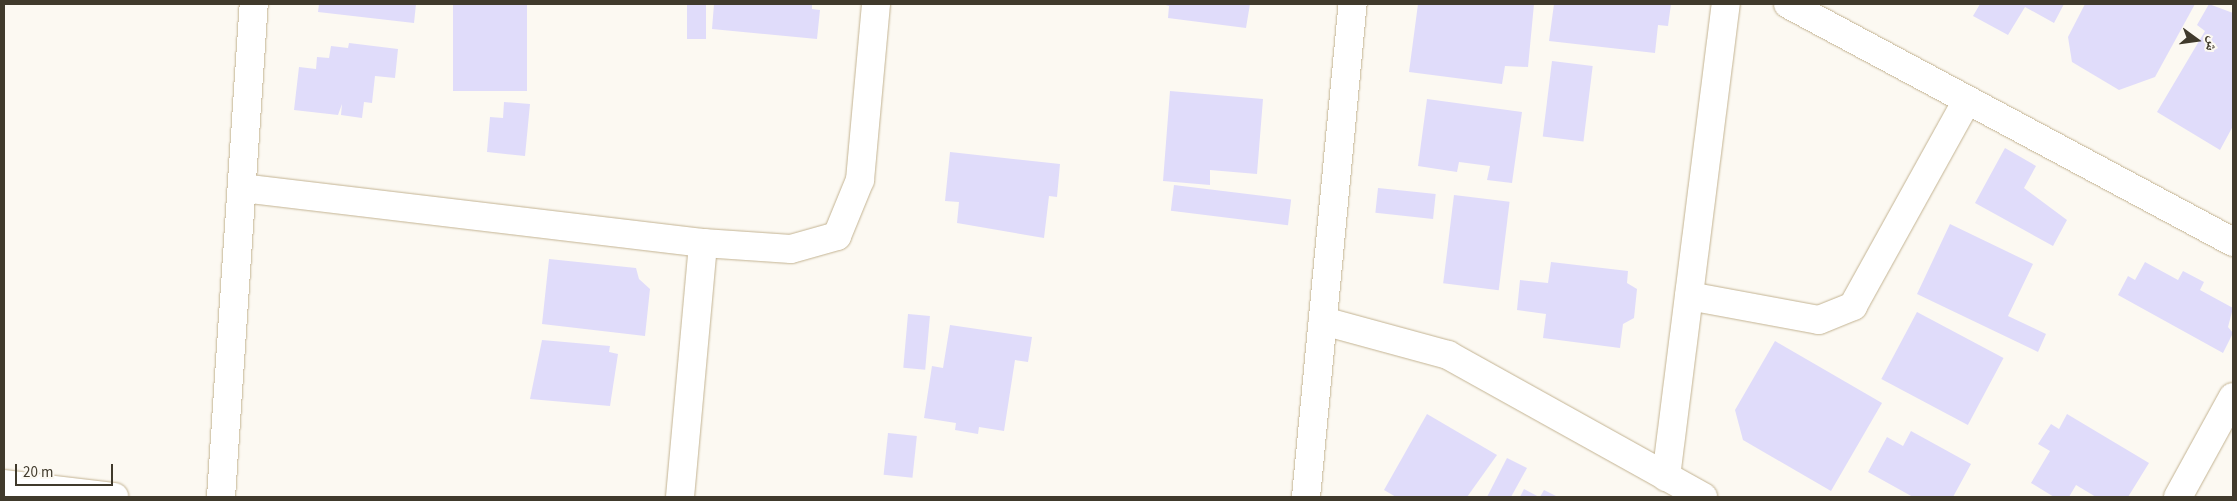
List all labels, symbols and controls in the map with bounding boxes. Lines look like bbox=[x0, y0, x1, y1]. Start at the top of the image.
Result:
north arrow bbox=[2172, 15, 2222, 65]
text: ش bbox=[2200, 34, 2223, 53]
scale bar bbox=[18, 454, 115, 486]
text: 20 m bbox=[23, 462, 53, 483]

